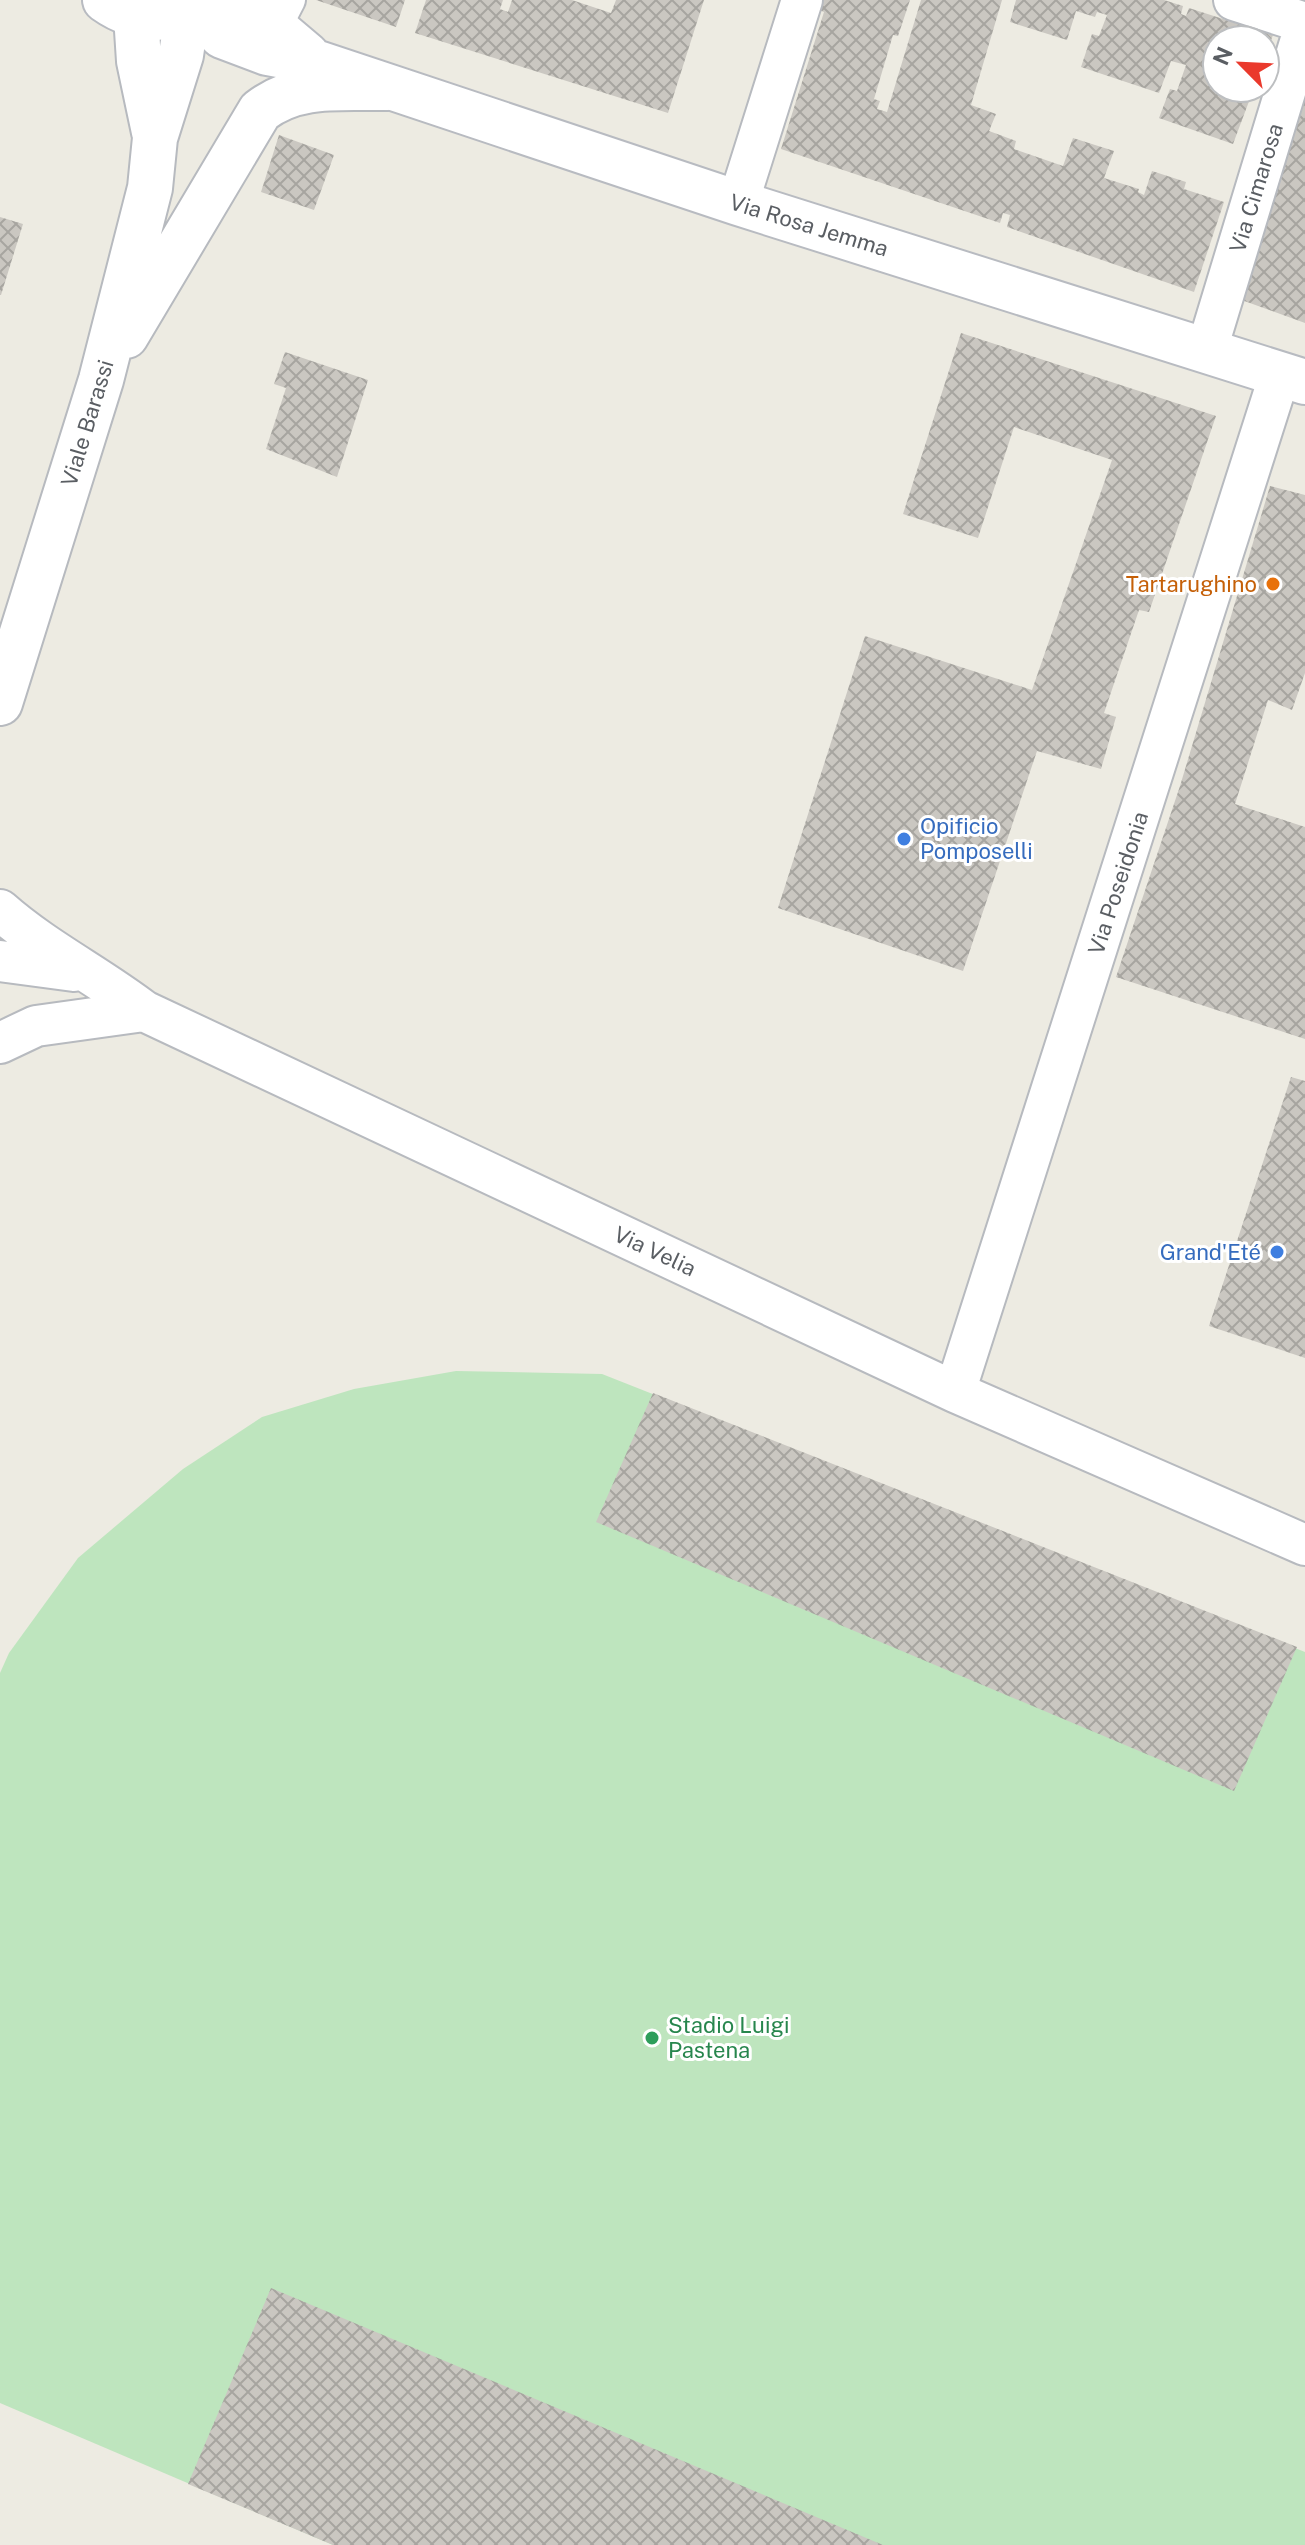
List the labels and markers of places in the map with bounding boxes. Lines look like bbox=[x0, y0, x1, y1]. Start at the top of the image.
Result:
place label: Tartarughino bbox=[1126, 571, 1257, 597]
marker: Tartarughino bbox=[1264, 575, 1282, 593]
place label: Opificio Pomposelli bbox=[920, 813, 1033, 864]
marker: Opificio Pomposelli bbox=[895, 830, 913, 848]
place label: Grand'Eté bbox=[1160, 1239, 1261, 1265]
marker: Grand'Eté bbox=[1268, 1243, 1286, 1261]
place label: Stadio Luigi Pastena bbox=[668, 2012, 790, 2063]
marker: Stadio Luigi Pastena bbox=[643, 2029, 661, 2047]

